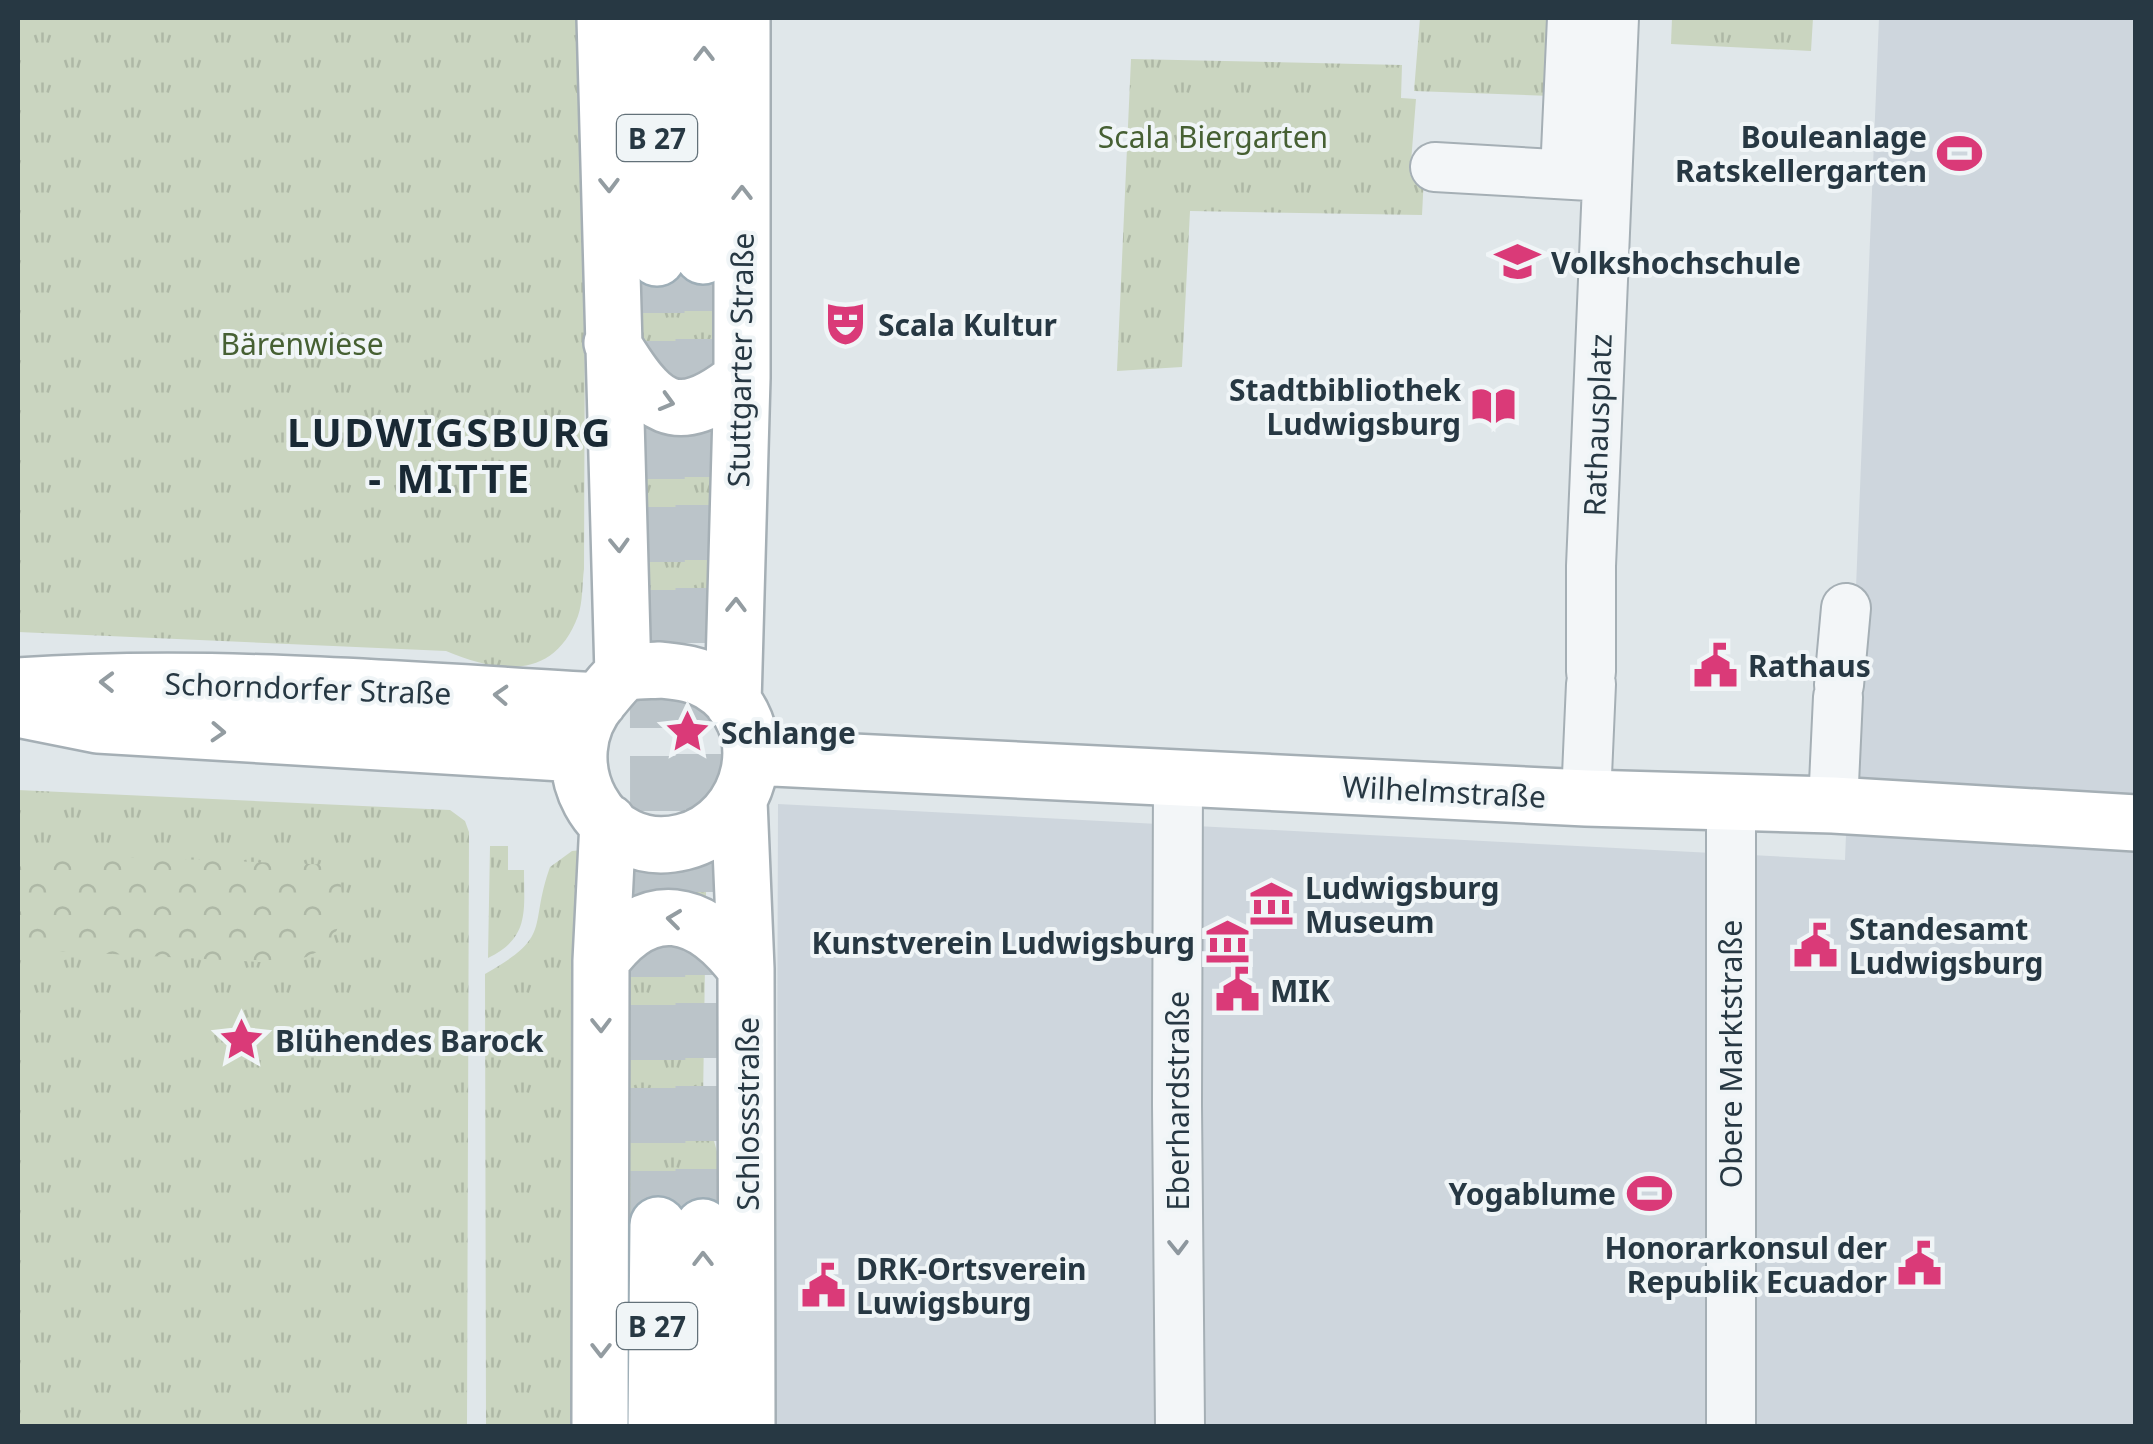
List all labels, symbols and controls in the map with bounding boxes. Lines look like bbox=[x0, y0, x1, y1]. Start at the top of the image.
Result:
one-way arrow bbox=[693, 45, 715, 60]
road number: B 27 bbox=[617, 115, 697, 161]
park label: Scala Biergarten bbox=[1098, 116, 1328, 157]
place label: Bouleanlage Ratskellergarten bbox=[1675, 116, 1927, 191]
sports icon: Bouleanlage Ratskellergarten bbox=[1936, 129, 1984, 177]
one-way arrow bbox=[598, 178, 620, 193]
one-way arrow bbox=[731, 184, 753, 200]
street label: Stuttgarter Straße bbox=[717, 232, 763, 488]
school or university icon: Volkshochschule bbox=[1494, 238, 1542, 286]
place label: Volkshochschule bbox=[1551, 242, 1801, 283]
theatre icon: Scala Kultur bbox=[821, 300, 869, 348]
place label: Scala Kultur bbox=[878, 304, 1058, 345]
park label: Bärenwiese bbox=[220, 323, 384, 364]
street label: Rathausplatz bbox=[1573, 333, 1621, 517]
place label: Stadtbibliothek Ludwigsburg bbox=[1229, 369, 1461, 444]
library icon: Stadtbibliothek Ludwigsburg bbox=[1470, 382, 1518, 430]
one-way arrow bbox=[658, 390, 675, 411]
district label: LUDWIGSBURG - MITTE bbox=[287, 404, 613, 505]
one-way arrow bbox=[608, 538, 629, 554]
one-way arrow bbox=[726, 597, 747, 613]
public building icon: Rathaus bbox=[1691, 641, 1739, 689]
place label: Rathaus bbox=[1748, 645, 1871, 686]
street label: Schorndorfer Straße bbox=[164, 663, 452, 713]
one-way arrow bbox=[98, 671, 114, 693]
one-way arrow bbox=[493, 685, 509, 706]
place icon: Schlange bbox=[664, 708, 712, 756]
place label: Schlange bbox=[721, 712, 856, 753]
one-way arrow bbox=[211, 721, 227, 742]
street label: Wilhelmstraße bbox=[1341, 765, 1547, 817]
place label: Ludwigsburg Museum bbox=[1305, 867, 1499, 942]
museum icon: Ludwigsburg Museum bbox=[1248, 880, 1296, 928]
place label: Standesamt Ludwigsburg bbox=[1849, 908, 2043, 983]
one-way arrow bbox=[666, 909, 682, 930]
museum icon: Kunstverein Ludwigsburg bbox=[1204, 918, 1252, 966]
street label: Obere Marktstraße bbox=[1710, 920, 1751, 1188]
public building icon: Standesamt Ludwigsburg bbox=[1792, 921, 1840, 969]
place label: Kunstverein Ludwigsburg bbox=[812, 922, 1195, 963]
public building icon: MIK bbox=[1213, 966, 1261, 1014]
place label: MIK bbox=[1270, 970, 1330, 1011]
street label: Eberhardstraße bbox=[1157, 991, 1198, 1211]
place icon: Blühendes Barock bbox=[218, 1016, 266, 1064]
street label: Schlossstraße bbox=[727, 1017, 768, 1211]
one-way arrow bbox=[590, 1018, 612, 1033]
place label: Blühendes Barock bbox=[275, 1020, 544, 1061]
sports icon: Yogablume bbox=[1625, 1169, 1673, 1217]
place label: Yogablume bbox=[1448, 1173, 1616, 1214]
place label: Honorarkonsul der Republik Ecuador bbox=[1604, 1227, 1888, 1302]
one-way arrow bbox=[1167, 1240, 1189, 1255]
public building icon: Honorarkonsul der Republik Ecuador bbox=[1896, 1240, 1944, 1288]
place label: DRK-Ortsverein Luwigsburg bbox=[856, 1248, 1087, 1323]
one-way arrow bbox=[692, 1251, 714, 1266]
public building icon: DRK-Ortsverein Luwigsburg bbox=[799, 1261, 847, 1309]
road number: B 27 bbox=[617, 1303, 697, 1349]
one-way arrow bbox=[590, 1342, 612, 1358]

